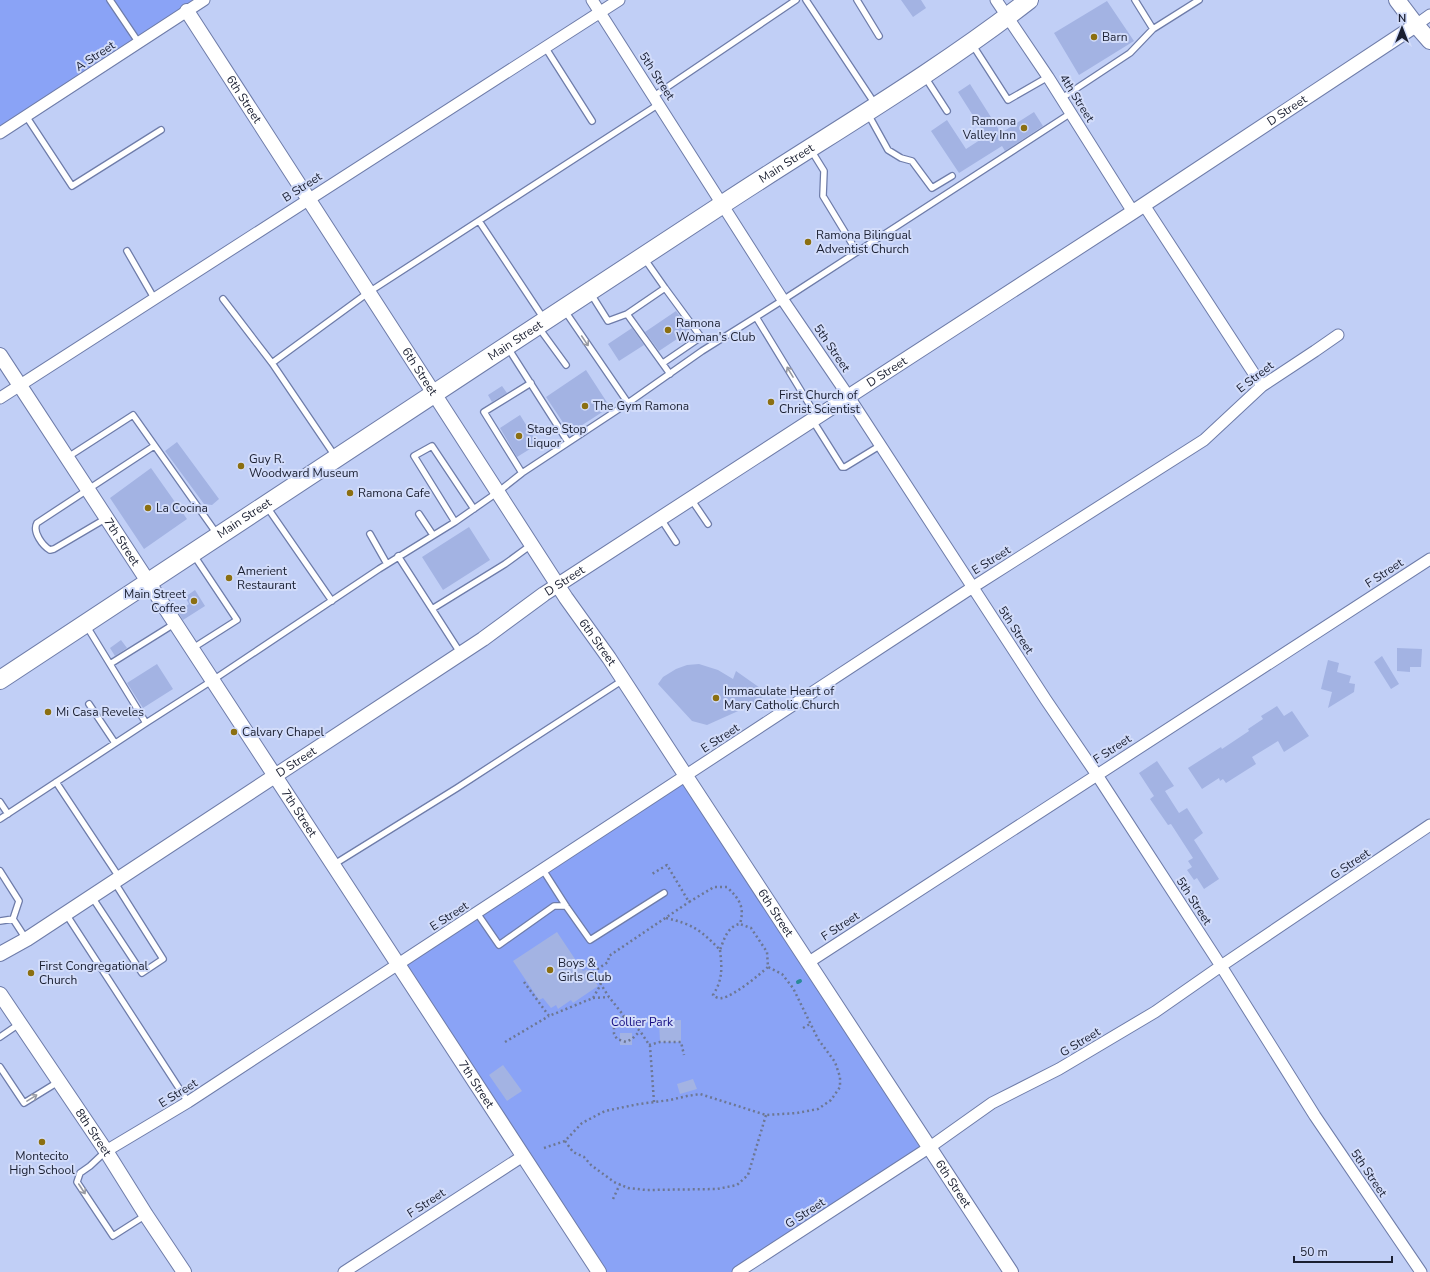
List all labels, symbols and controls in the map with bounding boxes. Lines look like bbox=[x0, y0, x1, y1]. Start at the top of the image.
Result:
north arrow bbox=[1382, 8, 1422, 48]
text: N bbox=[1398, 11, 1406, 26]
place label: Barn bbox=[1102, 29, 1128, 45]
marker: Barn bbox=[1089, 32, 1099, 42]
street label: A Street bbox=[72, 37, 119, 75]
street label: 5th Street bbox=[636, 49, 679, 104]
street label: 4th Street bbox=[1056, 71, 1099, 126]
street label: 6th Street bbox=[223, 72, 266, 127]
street label: D Street bbox=[1264, 91, 1311, 129]
place label: Ramona Valley Inn bbox=[962, 113, 1016, 143]
marker: Ramona Valley Inn bbox=[1019, 123, 1029, 133]
street label: Main Street bbox=[756, 139, 818, 187]
street label: B Street bbox=[279, 168, 325, 206]
place label: Ramona Bilingual Adventist Church bbox=[816, 227, 912, 257]
marker: Ramona Bilingual Adventist Church bbox=[803, 237, 813, 247]
place label: Ramona Woman's Club bbox=[676, 315, 756, 345]
street label: Main Street bbox=[485, 316, 546, 364]
street label: 5th Street bbox=[810, 321, 854, 376]
marker: Ramona Woman's Club bbox=[663, 325, 673, 335]
one-way arrow bbox=[581, 336, 589, 347]
street label: 6th Street bbox=[398, 344, 442, 399]
street label: D Street bbox=[864, 352, 911, 391]
street label: E Street bbox=[1233, 357, 1277, 396]
one-way arrow bbox=[785, 366, 793, 378]
place label: First Church of Christ Scientist bbox=[779, 387, 861, 417]
marker: First Church of Christ Scientist bbox=[766, 397, 776, 407]
place label: The Gym Ramona bbox=[593, 398, 689, 414]
marker: The Gym Ramona bbox=[580, 401, 590, 411]
place label: Stage Stop Liquor bbox=[527, 421, 587, 451]
marker: Stage Stop Liquor bbox=[514, 431, 524, 441]
place label: Guy R. Woodward Museum bbox=[249, 451, 359, 481]
marker: Guy R. Woodward Museum bbox=[236, 461, 246, 471]
place label: Ramona Cafe bbox=[358, 485, 430, 501]
marker: Ramona Cafe bbox=[345, 488, 355, 498]
street label: Main Street bbox=[214, 494, 275, 542]
place label: La Cocina bbox=[156, 500, 208, 516]
marker: La Cocina bbox=[143, 503, 153, 513]
street label: 7th Street bbox=[100, 515, 144, 569]
street label: E Street bbox=[969, 541, 1014, 578]
street label: F Street bbox=[1362, 554, 1407, 591]
street label: D Street bbox=[541, 561, 588, 600]
place label: Amerient Restaurant bbox=[237, 563, 297, 593]
marker: Amerient Restaurant bbox=[224, 573, 234, 583]
place label: Main Street Coffee bbox=[124, 586, 187, 616]
marker: Main Street Coffee bbox=[189, 596, 199, 606]
street label: 5th Street bbox=[995, 603, 1038, 658]
street label: 6th Street bbox=[575, 615, 620, 669]
place label: Immaculate Heart of Mary Catholic Church bbox=[724, 683, 840, 713]
marker: Immaculate Heart of Mary Catholic Church bbox=[711, 693, 721, 703]
place label: Mi Casa Reveles bbox=[56, 704, 144, 720]
marker: Mi Casa Reveles bbox=[43, 707, 53, 717]
street label: E Street bbox=[698, 719, 743, 756]
place label: Calvary Chapel bbox=[242, 724, 325, 740]
marker: Calvary Chapel bbox=[229, 727, 239, 737]
street label: F Street bbox=[1090, 730, 1135, 767]
street label: D Street bbox=[273, 743, 320, 781]
street label: 7th Street bbox=[278, 786, 321, 841]
street label: G Street bbox=[1327, 844, 1374, 883]
street label: 5th Street bbox=[1173, 874, 1216, 929]
street label: 6th Street bbox=[754, 886, 798, 940]
street label: E Street bbox=[427, 897, 472, 934]
street label: F Street bbox=[818, 907, 863, 944]
place label: Boys & Girls Club bbox=[558, 955, 612, 985]
place label: First Congregational Church bbox=[39, 958, 149, 988]
marker: Boys & Girls Club bbox=[545, 965, 555, 975]
marker: First Congregational Church bbox=[26, 968, 36, 978]
park label: Collier Park bbox=[611, 1014, 674, 1030]
street label: G Street bbox=[1057, 1023, 1104, 1060]
street label: 7th Street bbox=[455, 1057, 498, 1112]
street label: E Street bbox=[156, 1074, 201, 1111]
one-way arrow bbox=[26, 1094, 38, 1102]
street label: 8th Street bbox=[72, 1106, 116, 1160]
marker: Montecito High School bbox=[37, 1137, 47, 1147]
street label: 5th Street bbox=[1347, 1146, 1391, 1201]
place label: Montecito High School bbox=[9, 1148, 75, 1178]
street label: 6th Street bbox=[932, 1157, 975, 1211]
one-way arrow bbox=[78, 1184, 86, 1195]
street label: F Street bbox=[404, 1184, 449, 1221]
street label: G Street bbox=[782, 1194, 829, 1232]
scale bar bbox=[1294, 1238, 1392, 1264]
text: 50 m bbox=[1300, 1244, 1328, 1260]

